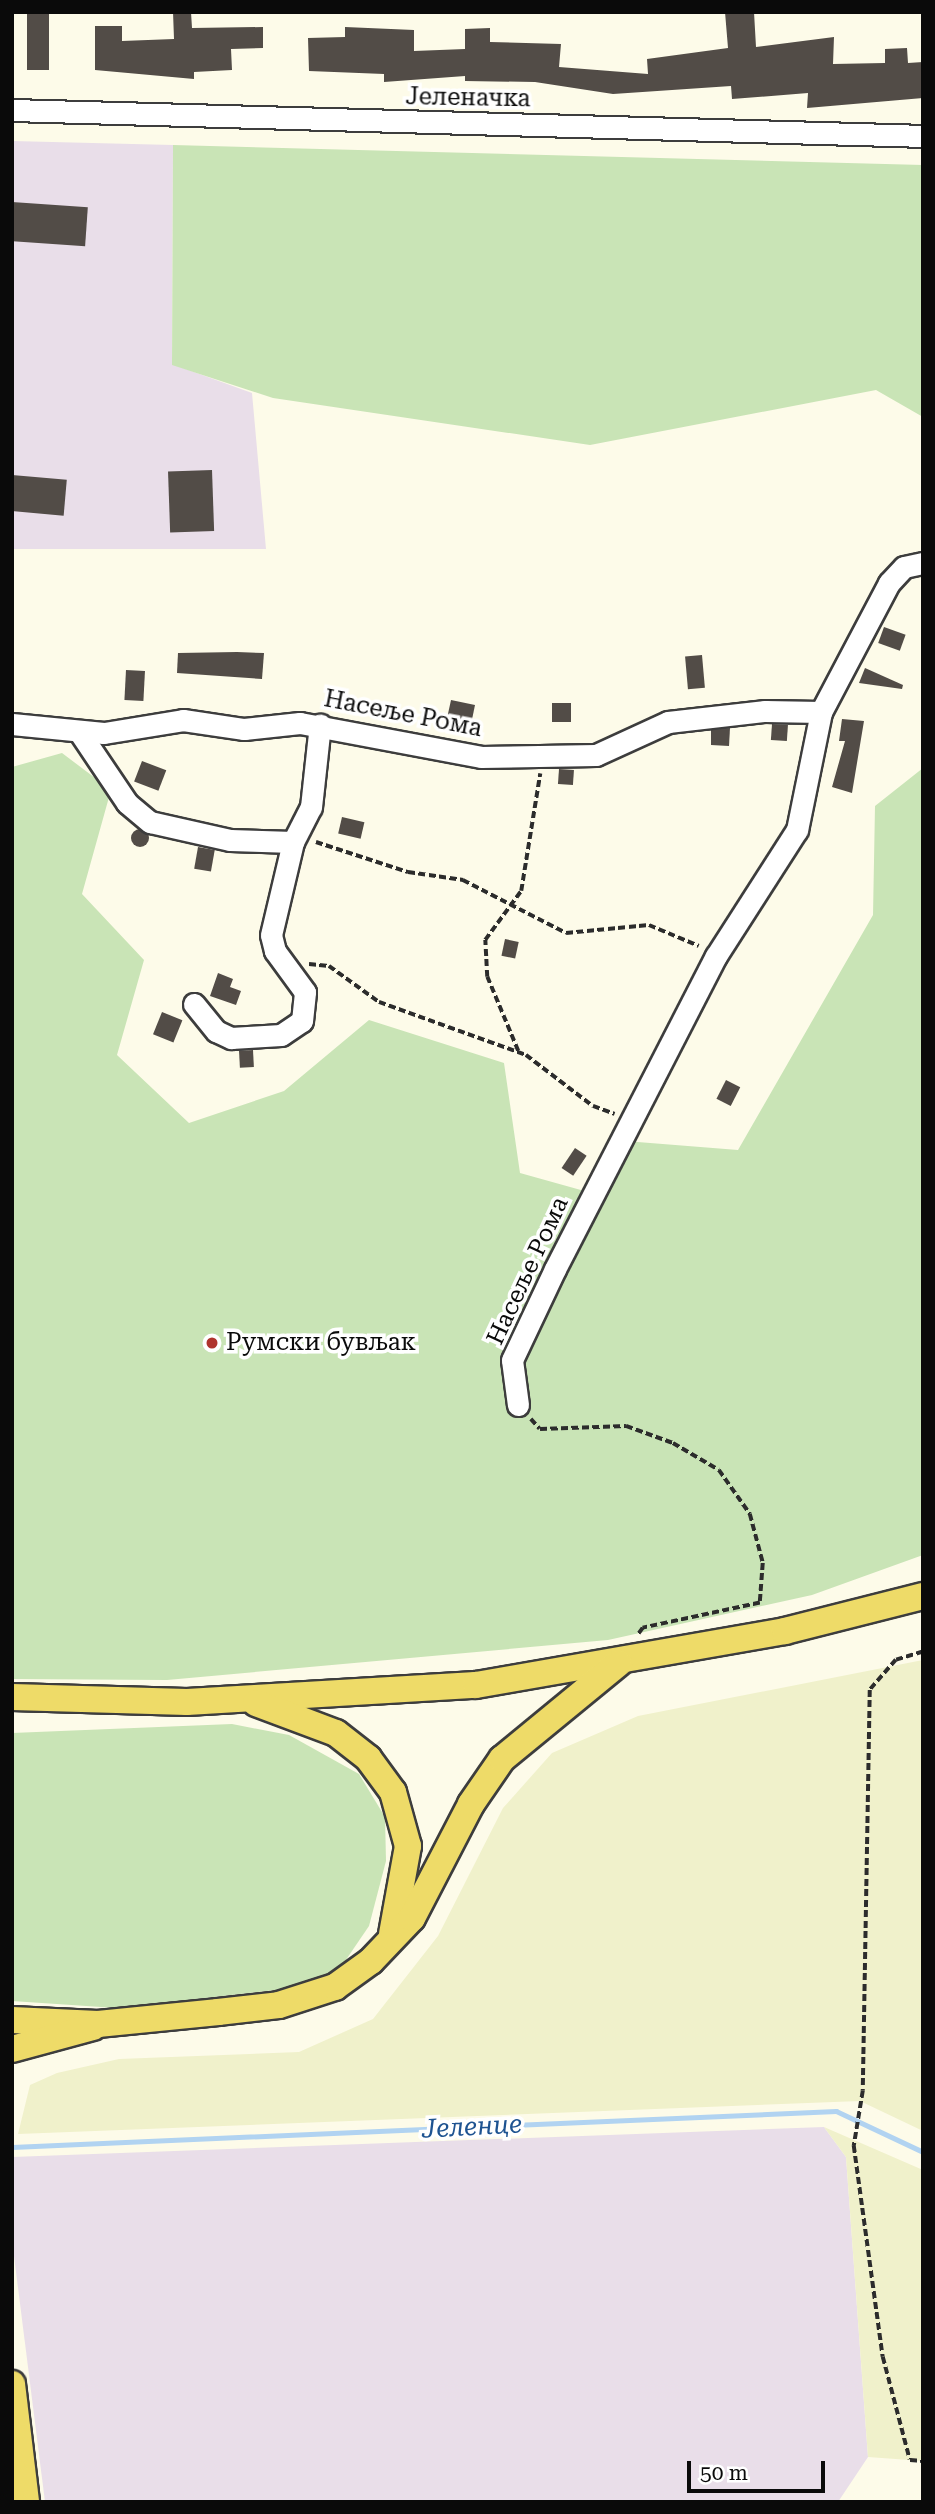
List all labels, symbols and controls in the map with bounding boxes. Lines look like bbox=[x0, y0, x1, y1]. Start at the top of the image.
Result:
street label: Јеленачка bbox=[405, 83, 531, 113]
street label: Насеље Рома bbox=[322, 685, 484, 743]
street label: Насеље Рома bbox=[481, 1192, 575, 1350]
place label: Румски бувљак bbox=[226, 1329, 416, 1357]
marker: Румски бувљак bbox=[204, 1335, 220, 1351]
water label: Јеленце bbox=[421, 2109, 523, 2145]
scale bar bbox=[690, 2448, 828, 2492]
text: 50 m bbox=[700, 2461, 748, 2485]

